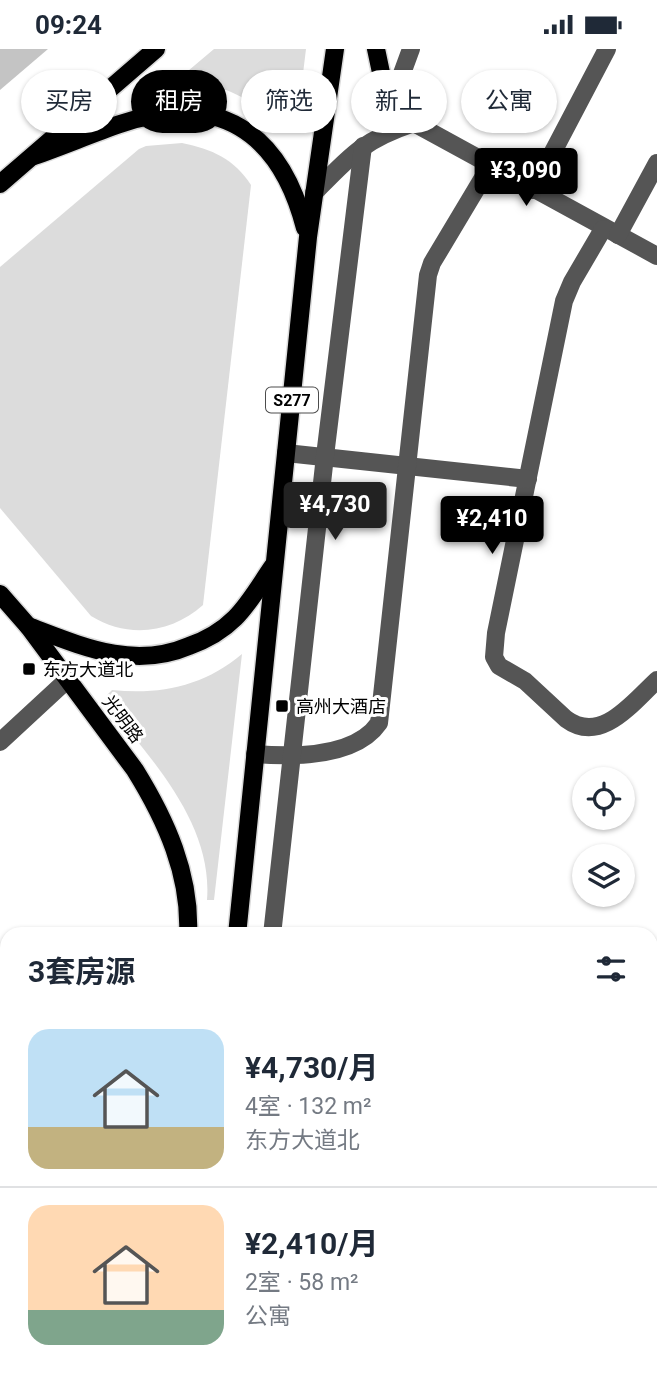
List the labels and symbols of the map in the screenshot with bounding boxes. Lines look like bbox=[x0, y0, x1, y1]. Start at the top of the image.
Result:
pin: ¥3,090 bbox=[469, 149, 583, 208]
road number: S277 bbox=[266, 387, 318, 413]
pin: ¥4,730 bbox=[278, 483, 392, 542]
pin: ¥2,410 bbox=[435, 497, 549, 556]
place label: 东方大道北 bbox=[43, 659, 133, 680]
marker: 东方大道北 bbox=[21, 661, 37, 677]
street label: 光明路 bbox=[98, 691, 148, 747]
place label: 高州大酒店 bbox=[296, 696, 386, 717]
marker: 高州大酒店 bbox=[274, 698, 290, 714]

